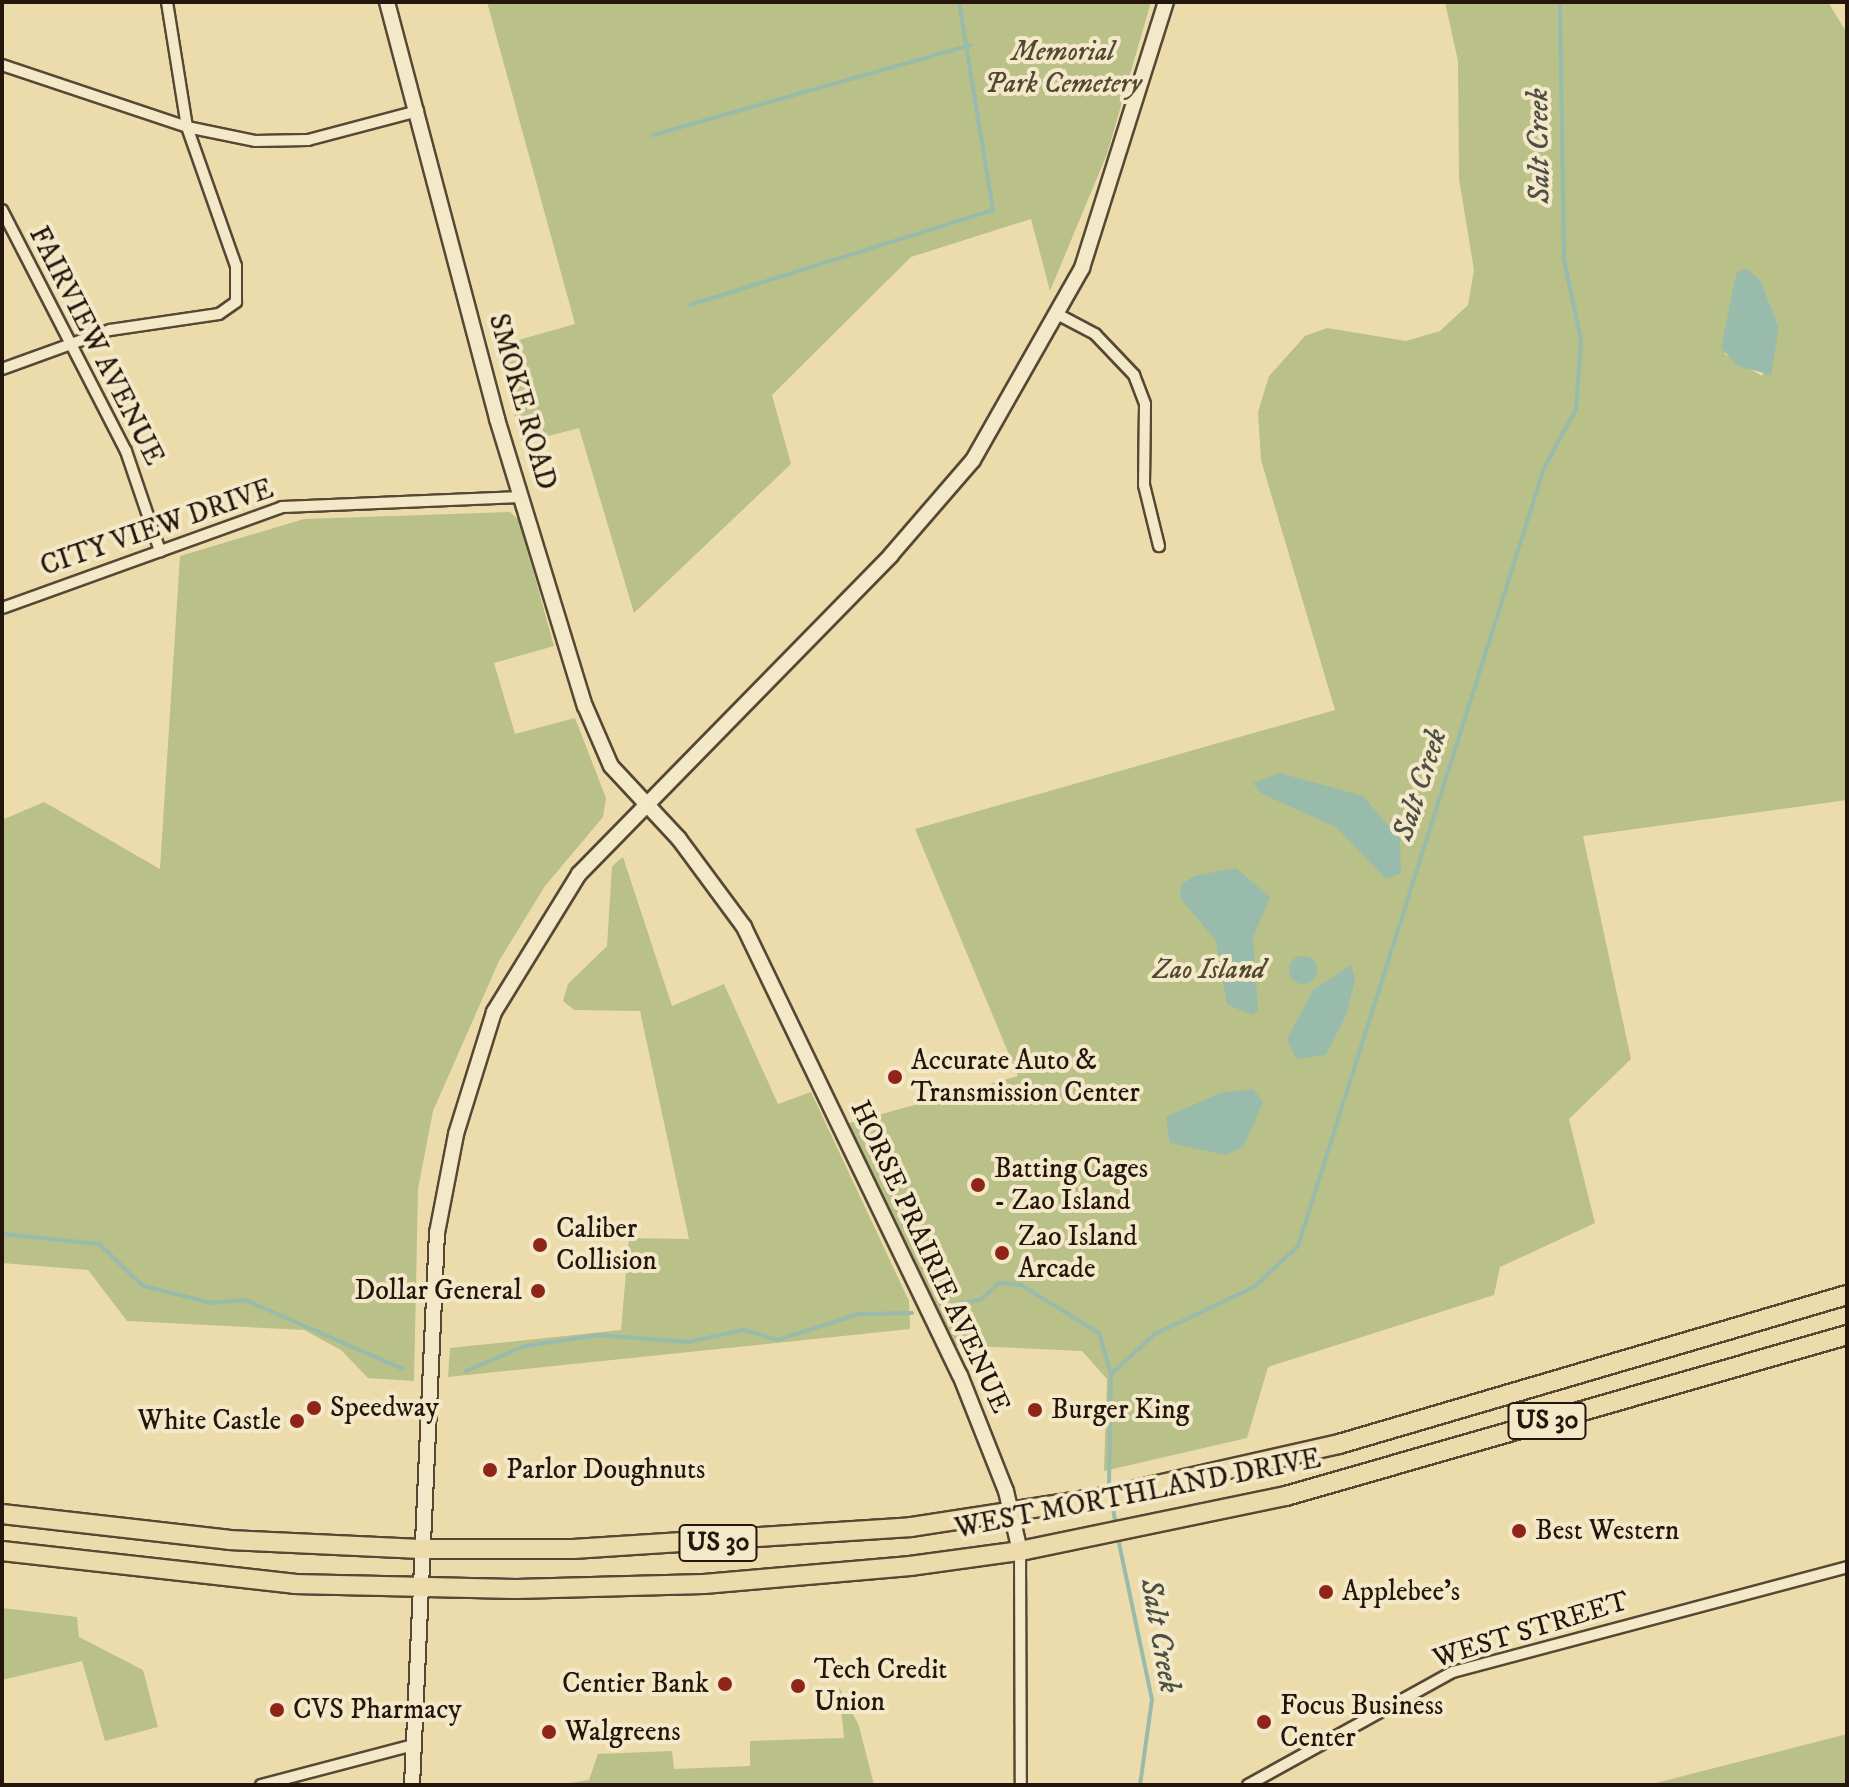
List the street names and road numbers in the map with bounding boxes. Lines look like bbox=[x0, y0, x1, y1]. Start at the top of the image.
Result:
street label: FAIRVIEW AVENUE bbox=[21, 221, 171, 471]
street label: SMOKE ROAD bbox=[481, 310, 563, 494]
street label: CITY VIEW DRIVE bbox=[36, 472, 278, 584]
street label: HORSE PRAIRIE AVENUE bbox=[843, 1095, 1017, 1419]
road number: US 30 bbox=[1507, 1399, 1587, 1443]
street label: WEST MORTHLAND DRIVE bbox=[952, 1442, 1324, 1546]
road number: US 30 bbox=[678, 1521, 758, 1565]
street label: WEST STREET bbox=[1429, 1584, 1633, 1676]

